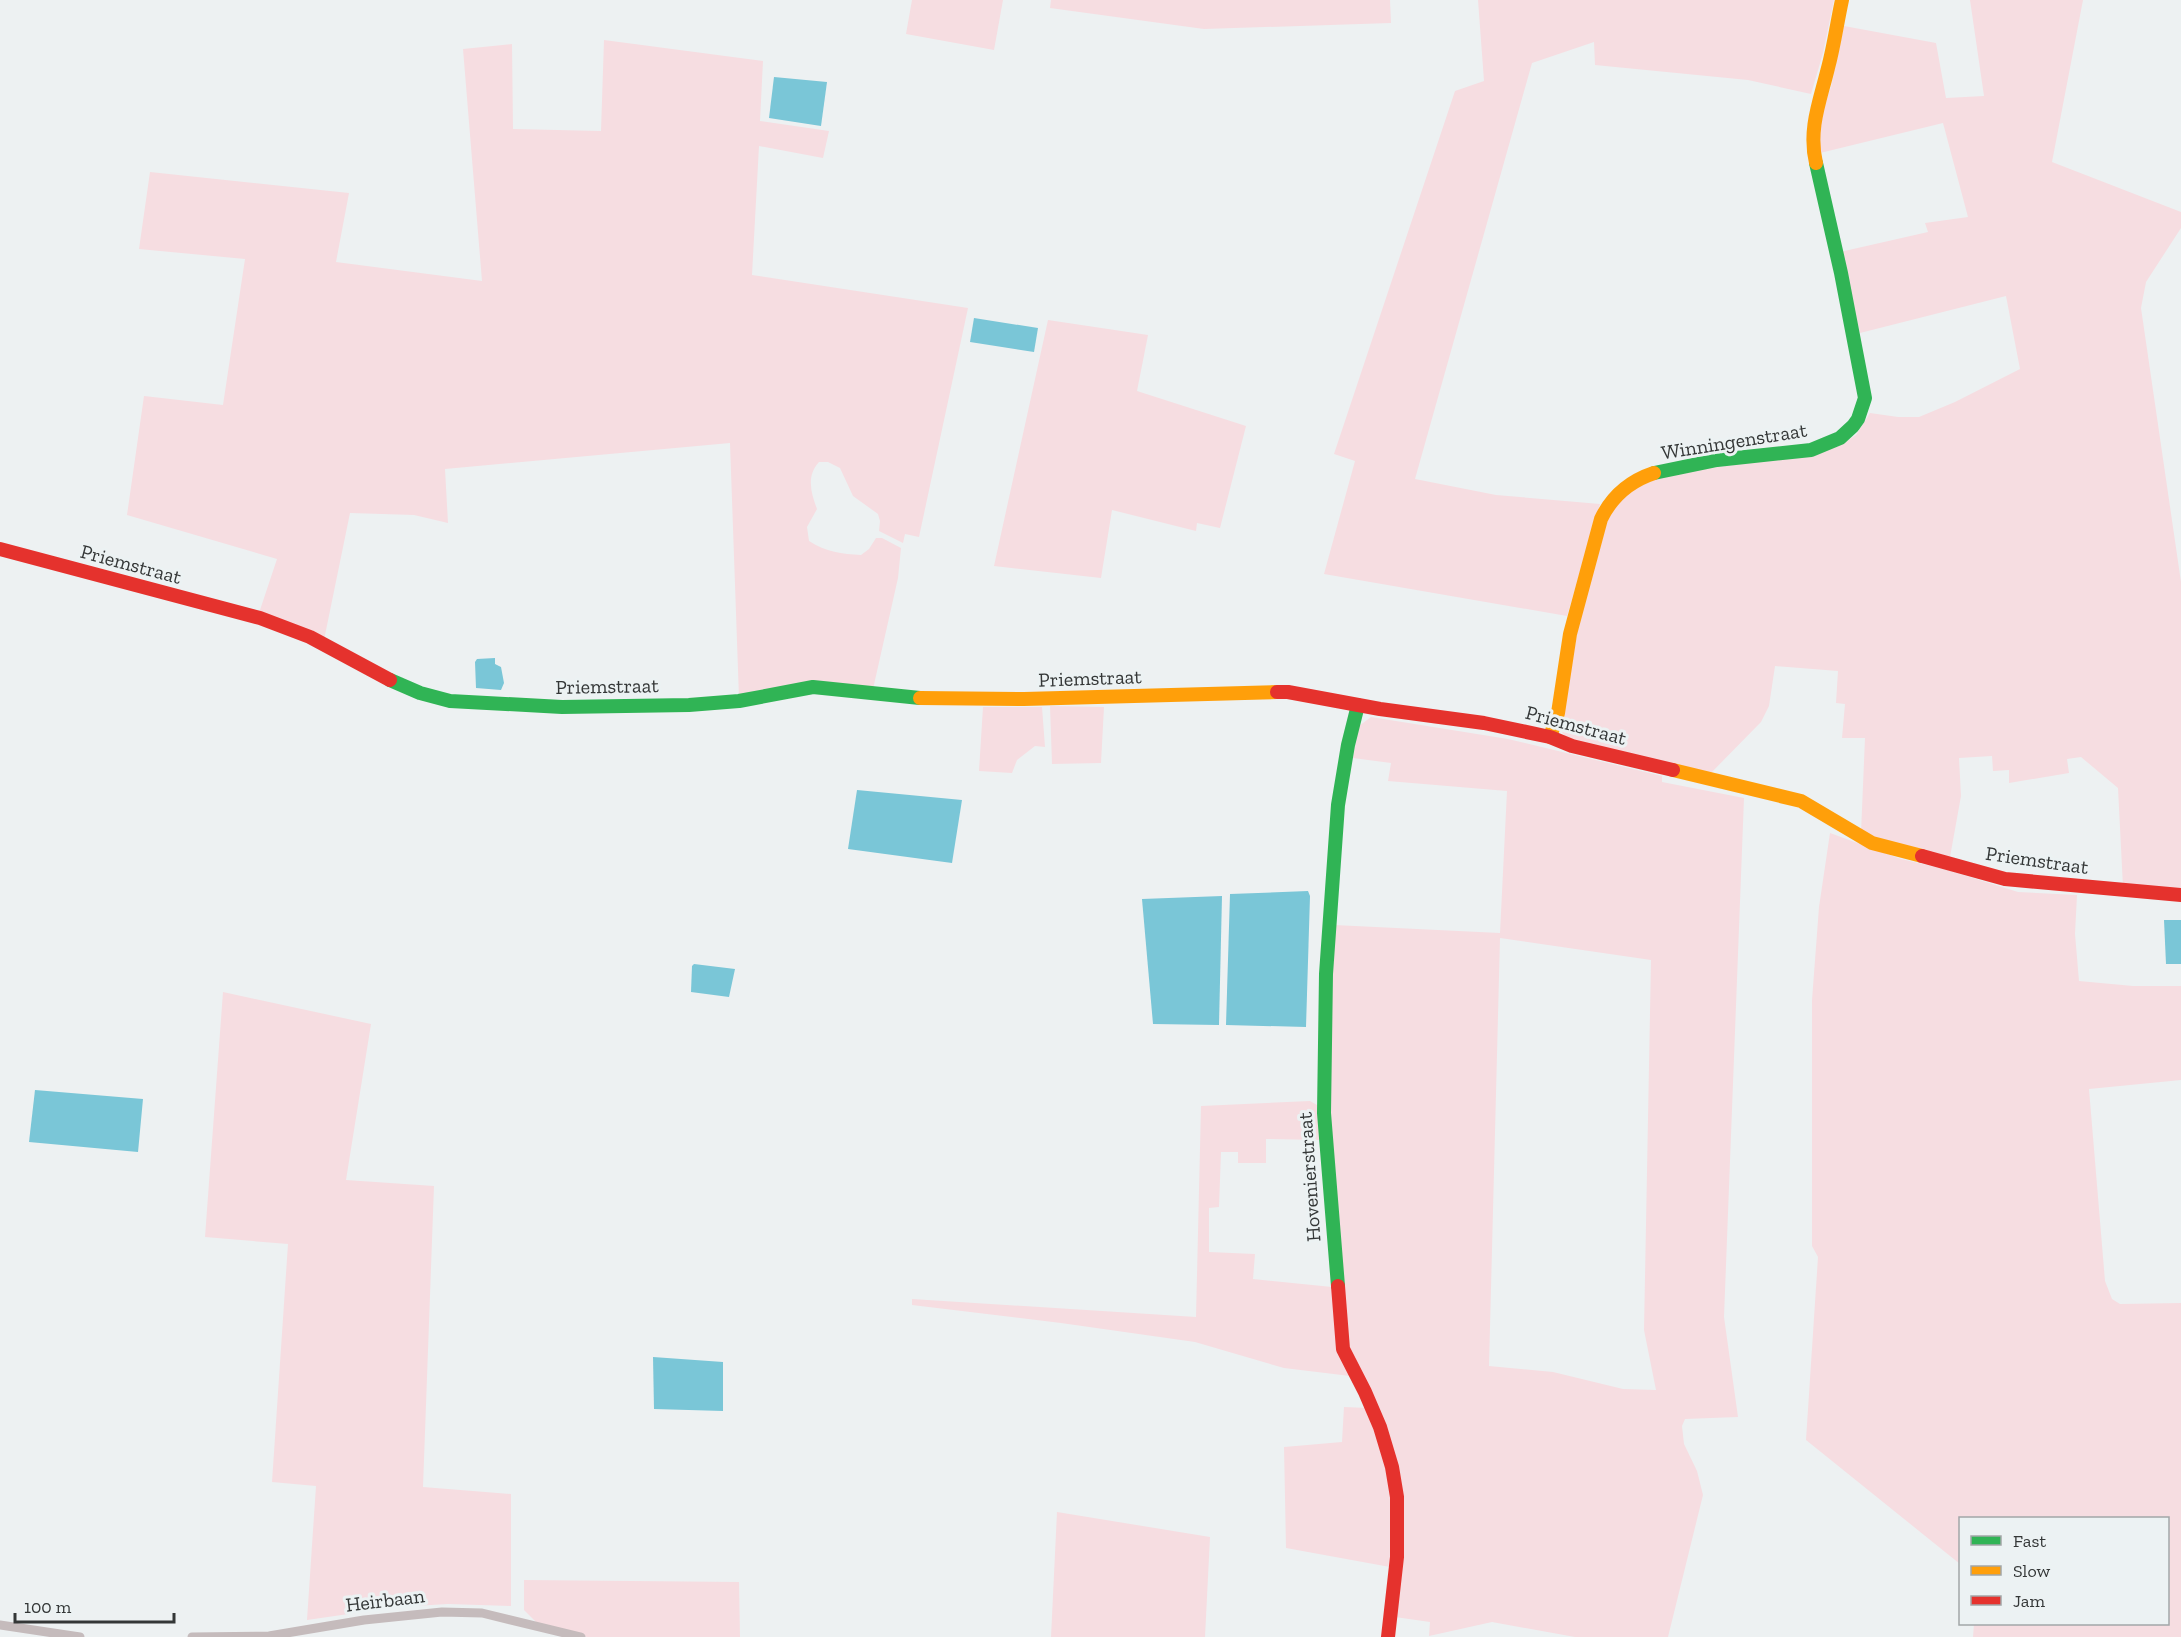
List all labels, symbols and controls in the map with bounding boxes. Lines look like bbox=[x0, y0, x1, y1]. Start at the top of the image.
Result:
street label: Winningenstraat bbox=[1659, 418, 1809, 464]
street label: Priemstraat bbox=[78, 539, 185, 589]
street label: Priemstraat bbox=[1038, 664, 1143, 692]
street label: Priemstraat bbox=[555, 673, 660, 699]
street label: Priemstraat bbox=[1523, 700, 1630, 750]
street label: Priemstraat bbox=[1984, 841, 2090, 879]
street label: Hovenierstraat bbox=[1292, 1111, 1326, 1243]
legend bbox=[1959, 1517, 2169, 1625]
text: Fast bbox=[2013, 1530, 2046, 1552]
text: Slow bbox=[2013, 1560, 2050, 1582]
street label: Heirbaan bbox=[344, 1583, 426, 1617]
scale bar bbox=[15, 1586, 174, 1624]
text: Jam bbox=[2013, 1590, 2045, 1612]
text: 100 m bbox=[24, 1596, 72, 1618]

